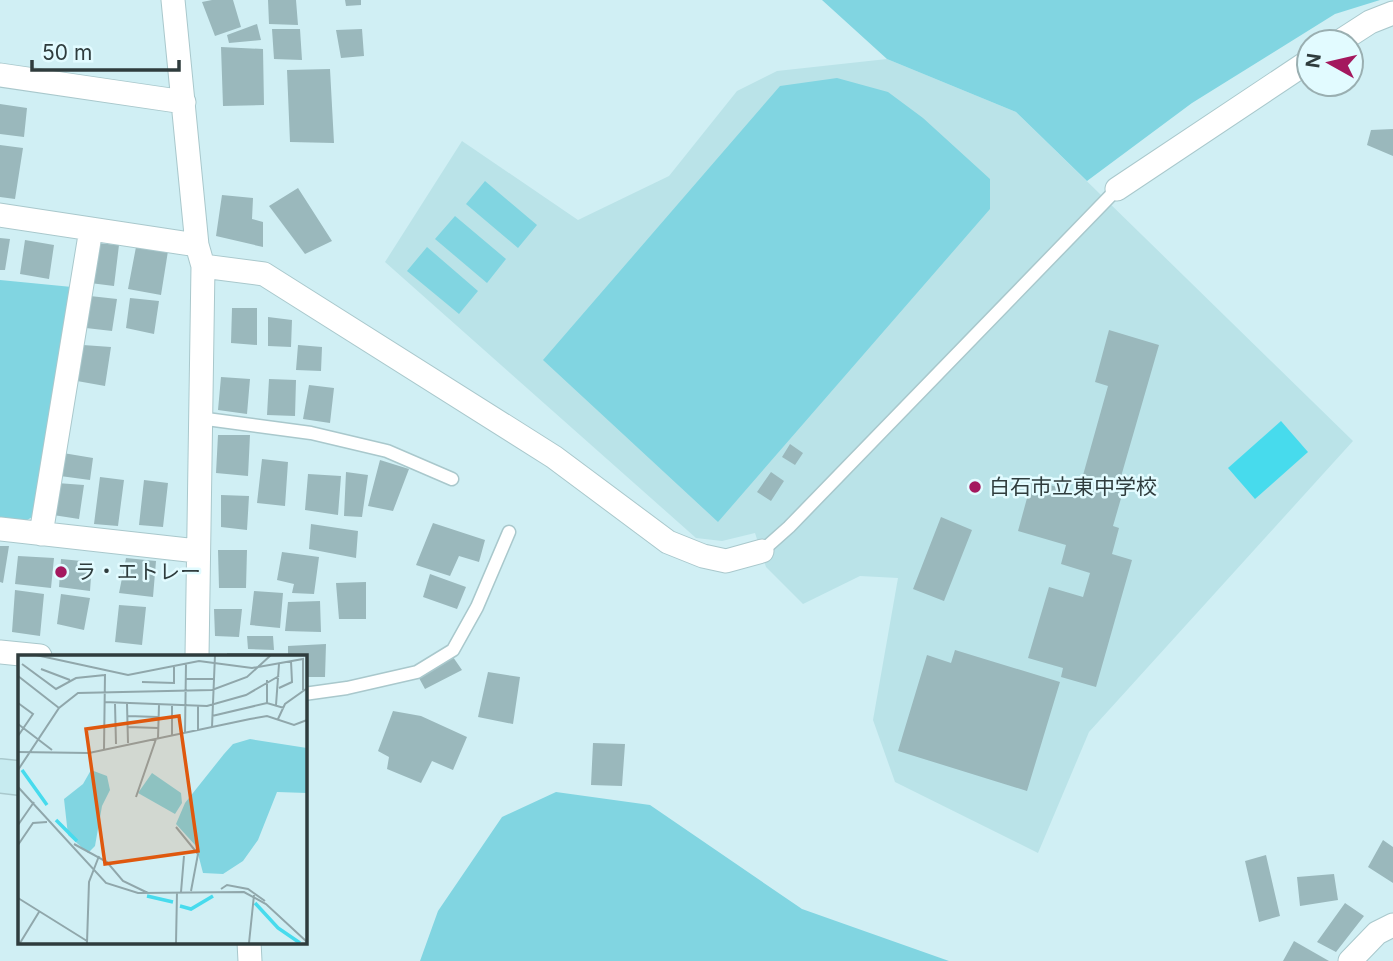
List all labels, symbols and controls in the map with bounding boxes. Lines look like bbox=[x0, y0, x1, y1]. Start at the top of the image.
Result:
scale bar bbox=[32, 28, 178, 72]
north arrow bbox=[1295, 28, 1365, 98]
text: 50 m bbox=[42, 40, 92, 65]
text: N bbox=[1301, 52, 1326, 69]
place label: 白石市立東中学校 bbox=[989, 474, 1157, 499]
marker: 白石市立東中学校 bbox=[967, 479, 983, 495]
place label: ラ・エトレー bbox=[75, 559, 201, 584]
marker: ラ・エトレー bbox=[53, 564, 69, 580]
inset map bbox=[18, 655, 306, 944]

